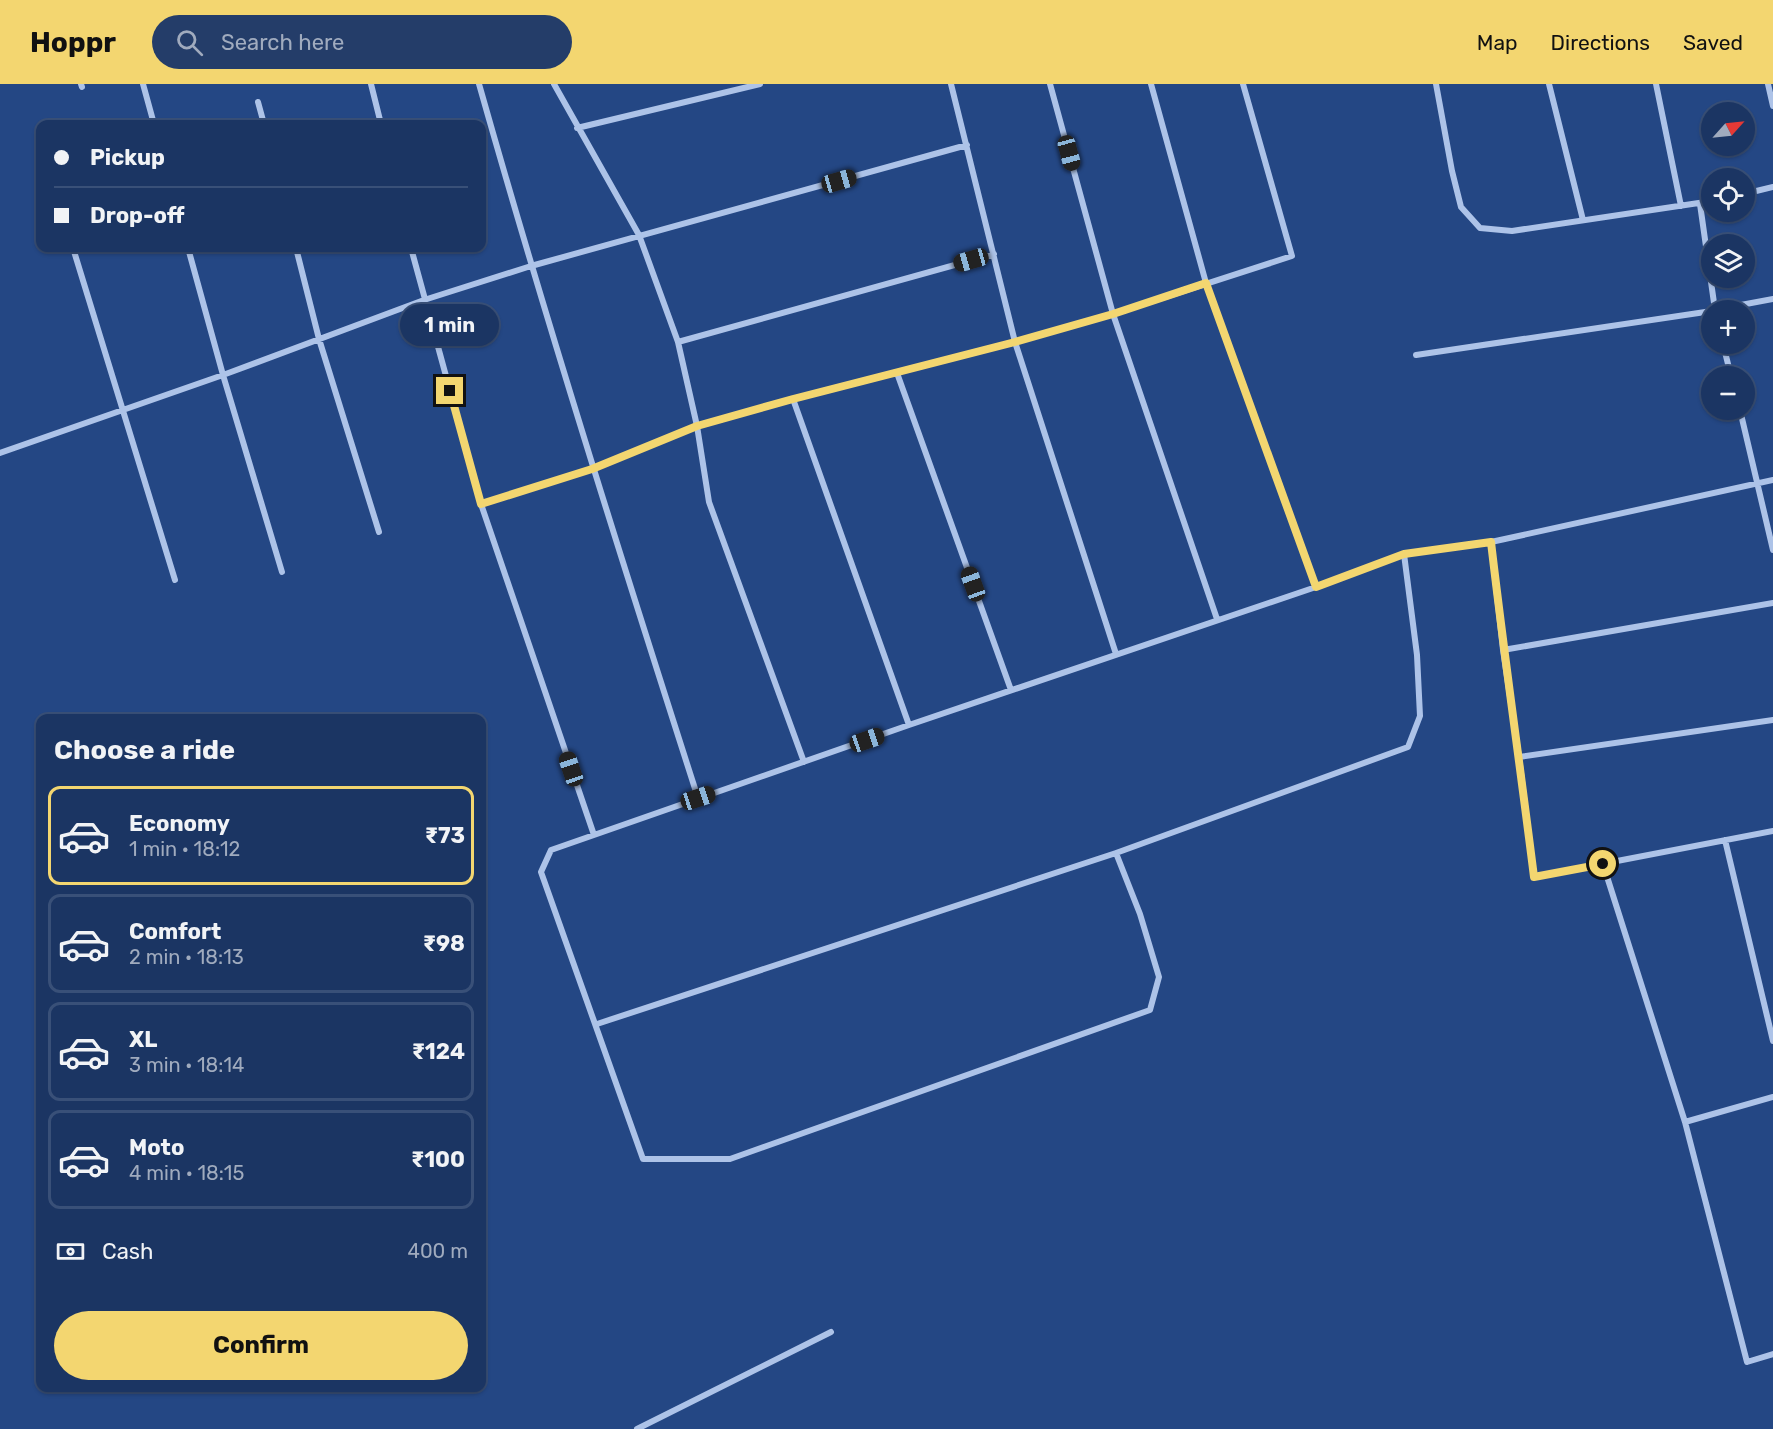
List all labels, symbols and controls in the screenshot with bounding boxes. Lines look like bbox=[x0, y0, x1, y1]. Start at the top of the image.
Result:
search box bbox=[152, 15, 572, 69]
text: Hoppr bbox=[30, 26, 116, 59]
icon: search bbox=[173, 26, 206, 59]
text: Search here bbox=[221, 29, 344, 56]
text: Map bbox=[1477, 30, 1518, 55]
text: Directions bbox=[1551, 30, 1650, 55]
text: Saved bbox=[1683, 30, 1743, 55]
north arrow bbox=[1701, 102, 1755, 156]
map controls bbox=[1701, 102, 1755, 420]
car bbox=[1056, 133, 1082, 173]
text: Pickup bbox=[90, 144, 165, 171]
car bbox=[819, 167, 859, 195]
button: locate bbox=[1701, 168, 1755, 222]
text: Drop-off bbox=[90, 202, 185, 229]
button: layers bbox=[1701, 234, 1755, 288]
car bbox=[951, 246, 991, 274]
button: + bbox=[1701, 300, 1755, 354]
callout: 1 min bbox=[400, 304, 500, 346]
text: 1 min bbox=[424, 313, 475, 337]
button: − bbox=[1701, 366, 1755, 420]
route end bbox=[436, 377, 463, 404]
car bbox=[958, 564, 988, 604]
car bbox=[847, 726, 887, 754]
text: Choose a ride bbox=[54, 734, 235, 766]
car bbox=[557, 749, 585, 789]
car bbox=[678, 784, 718, 812]
icon: car bbox=[57, 809, 111, 863]
text: Economy bbox=[129, 810, 230, 837]
text: ₹73 bbox=[425, 822, 465, 849]
text: 1 min · 18:12 bbox=[129, 837, 240, 861]
route start bbox=[1589, 850, 1616, 877]
icon: car bbox=[57, 917, 111, 971]
text: Comfort bbox=[129, 918, 221, 945]
text: ₹98 bbox=[423, 930, 465, 957]
text: 2 min · 18:13 bbox=[129, 945, 244, 969]
icon: car bbox=[57, 1025, 111, 1079]
text: XL bbox=[129, 1026, 157, 1053]
text: ₹124 bbox=[412, 1038, 465, 1065]
text: 3 min · 18:14 bbox=[129, 1053, 244, 1077]
icon: car bbox=[57, 1133, 111, 1187]
text: Moto bbox=[129, 1134, 184, 1161]
text: ₹100 bbox=[411, 1146, 465, 1173]
text: 4 min · 18:15 bbox=[129, 1161, 244, 1185]
icon: cash bbox=[54, 1235, 87, 1268]
text: Cash bbox=[102, 1238, 153, 1265]
text: 400 m bbox=[408, 1239, 468, 1263]
button: Confirm bbox=[54, 1311, 468, 1380]

